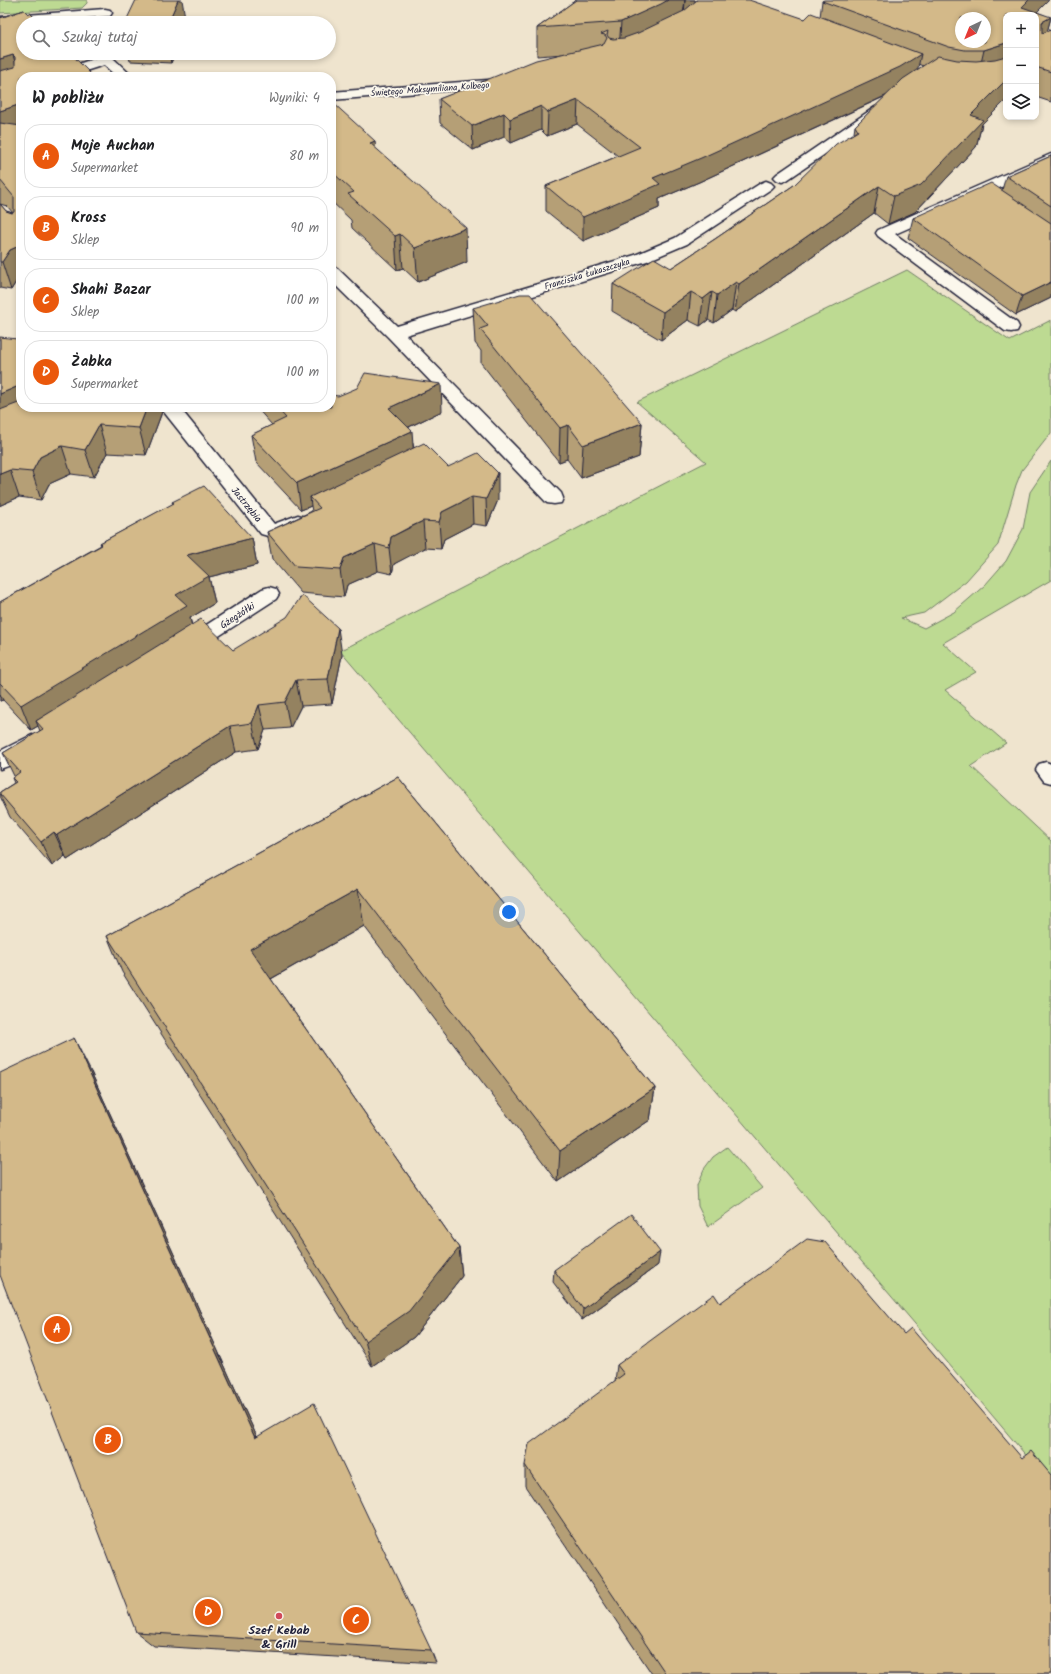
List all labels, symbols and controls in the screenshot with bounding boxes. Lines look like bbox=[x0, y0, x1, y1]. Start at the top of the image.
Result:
north arrow bbox=[955, 12, 991, 48]
map controls bbox=[1003, 12, 1039, 120]
button: + bbox=[1003, 12, 1039, 48]
search box bbox=[16, 16, 336, 60]
text: Szukaj tutaj bbox=[62, 26, 137, 50]
icon: search bbox=[30, 27, 52, 49]
button: − bbox=[1003, 48, 1039, 84]
street label: Świętego Maksymiliana Kolbego bbox=[370, 78, 490, 101]
button: layers bbox=[1003, 84, 1039, 120]
text: W pobliżu bbox=[32, 85, 103, 112]
text: Wyniki: 4 bbox=[269, 88, 320, 109]
text: Moje Auchan bbox=[71, 134, 155, 158]
text: A bbox=[42, 146, 50, 167]
text: 80 m bbox=[289, 146, 319, 167]
text: Supermarket bbox=[71, 158, 138, 179]
text: Kross bbox=[71, 206, 106, 230]
text: B bbox=[42, 218, 50, 239]
text: 90 m bbox=[291, 218, 319, 239]
text: Sklep bbox=[71, 230, 99, 251]
street label: Franciszka Łukaszczyka bbox=[543, 254, 632, 295]
text: Shahi Bazar bbox=[71, 278, 151, 302]
text: C bbox=[42, 290, 50, 311]
text: 100 m bbox=[286, 290, 319, 311]
text: Sklep bbox=[71, 302, 99, 323]
text: Żabka bbox=[71, 350, 112, 374]
text: D bbox=[42, 362, 50, 383]
text: 100 m bbox=[286, 362, 319, 383]
text: Supermarket bbox=[71, 374, 138, 395]
street label: Jastrzębia bbox=[227, 483, 266, 526]
street label: Gżegżółki bbox=[217, 598, 259, 633]
your location bbox=[499, 902, 519, 922]
pin: A bbox=[44, 1314, 70, 1344]
pin: B bbox=[95, 1425, 121, 1455]
pin: D bbox=[195, 1597, 221, 1627]
pin: C bbox=[343, 1605, 369, 1635]
marker: Szef Kebab & Grill bbox=[274, 1611, 284, 1621]
place label: Szef Kebab & Grill bbox=[249, 1621, 310, 1654]

